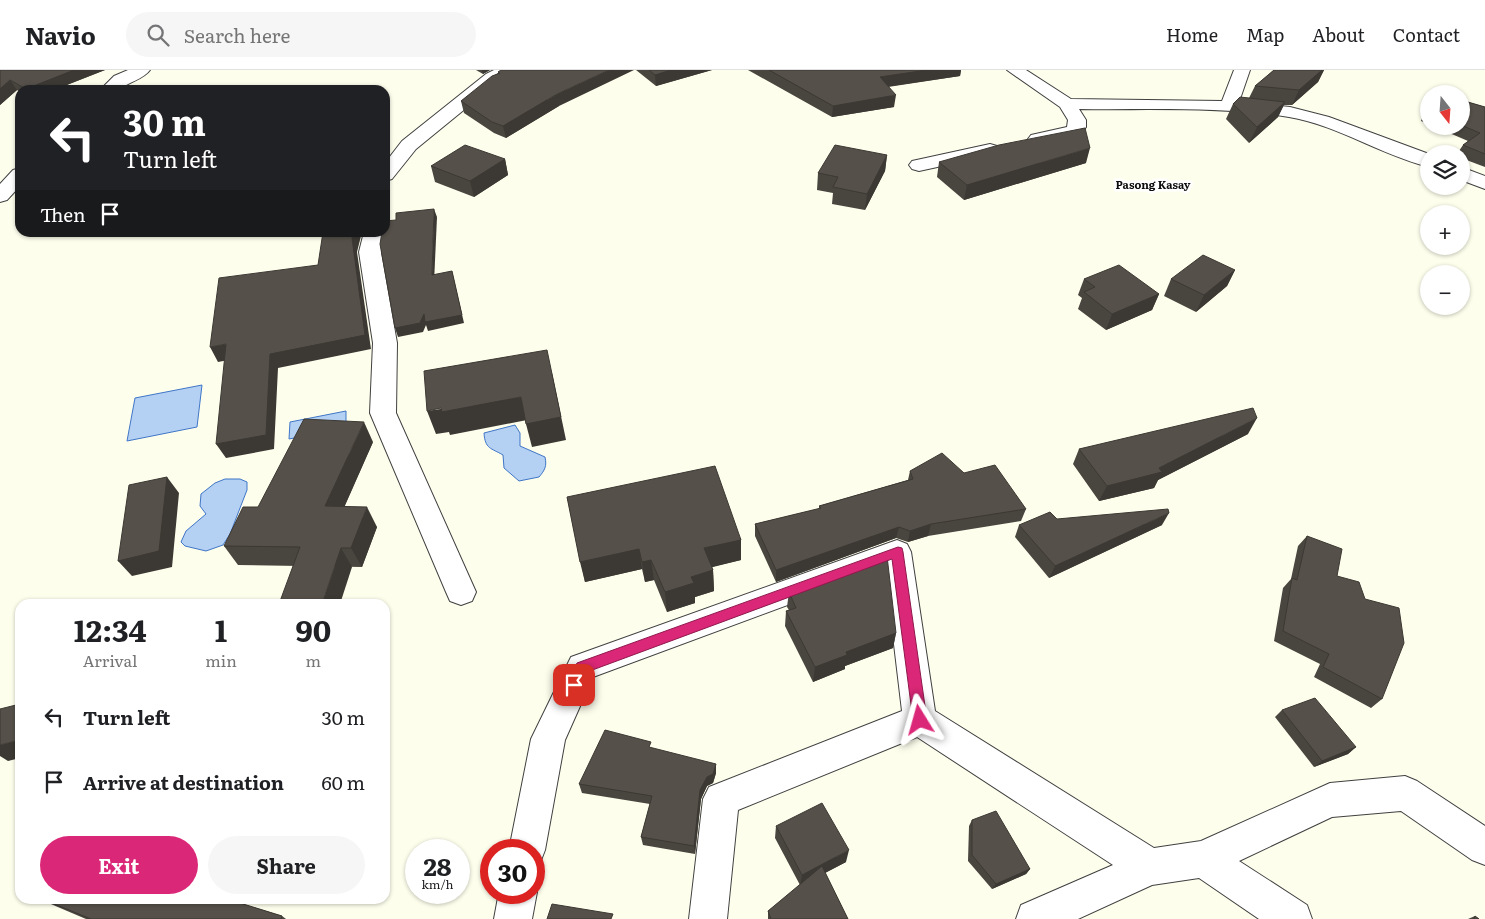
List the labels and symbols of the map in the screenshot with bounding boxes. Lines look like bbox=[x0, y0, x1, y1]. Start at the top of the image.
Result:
north arrow bbox=[1420, 85, 1470, 135]
district label: Pasong Kasay bbox=[1115, 176, 1191, 192]
pin bbox=[553, 664, 595, 706]
position arrow bbox=[893, 693, 945, 745]
speed limit sign: 30 bbox=[480, 839, 545, 904]

